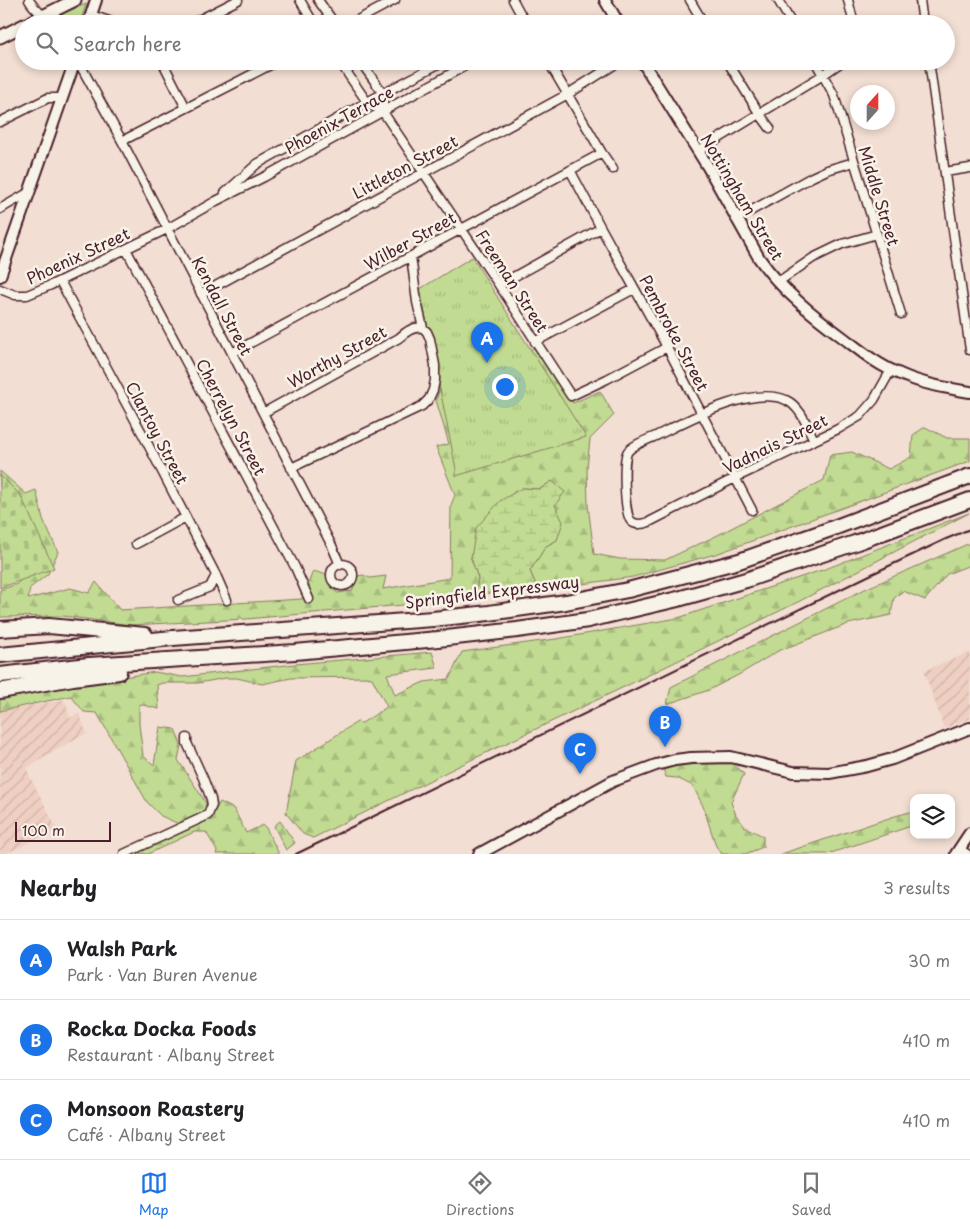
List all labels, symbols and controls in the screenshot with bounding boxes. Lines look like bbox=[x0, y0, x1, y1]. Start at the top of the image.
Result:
search box bbox=[15, 15, 955, 70]
icon: search bbox=[33, 29, 61, 57]
text: Search here bbox=[73, 29, 182, 57]
street label: Phoenix Terrace bbox=[280, 79, 397, 159]
north arrow bbox=[850, 85, 895, 130]
street label: Littleton Street bbox=[347, 128, 462, 204]
street label: Nottingham Street bbox=[696, 129, 790, 265]
street label: Middle Street bbox=[853, 143, 907, 249]
street label: Wilber Street bbox=[359, 205, 460, 275]
street label: Phoenix Street bbox=[22, 220, 134, 290]
street label: Freeman Street bbox=[471, 224, 555, 337]
street label: Kendall Street bbox=[187, 252, 259, 360]
street label: Pembroke Street bbox=[634, 270, 716, 395]
street label: Worthy Street bbox=[283, 319, 391, 393]
pin: A bbox=[471, 322, 503, 363]
street label: Cherrelyn Street bbox=[191, 354, 273, 480]
your location bbox=[492, 374, 518, 400]
street label: Clantoy Street bbox=[121, 377, 195, 489]
street label: Vadnais Street bbox=[718, 407, 831, 479]
street label: Springfield Expressway bbox=[403, 568, 580, 614]
pin: B bbox=[649, 706, 681, 747]
pin: C bbox=[564, 733, 596, 774]
map controls bbox=[910, 794, 955, 839]
button: layers bbox=[910, 794, 955, 839]
scale bar bbox=[15, 819, 111, 842]
text: 100 m bbox=[22, 820, 65, 841]
text: Nearby bbox=[20, 871, 97, 903]
text: 3 results bbox=[883, 875, 950, 899]
text: Walsh Park bbox=[67, 934, 177, 962]
text: A bbox=[30, 948, 42, 972]
text: 30 m bbox=[908, 948, 950, 972]
text: Park · Van Buren Avenue bbox=[67, 962, 258, 986]
text: Rocka Docka Foods bbox=[67, 1014, 256, 1042]
text: B bbox=[31, 1028, 41, 1052]
text: 410 m bbox=[902, 1028, 950, 1052]
text: Restaurant · Albany Street bbox=[67, 1042, 275, 1066]
text: Monsoon Roastery bbox=[67, 1094, 244, 1122]
text: C bbox=[30, 1108, 42, 1132]
text: 410 m bbox=[902, 1108, 950, 1132]
text: Café · Albany Street bbox=[67, 1122, 226, 1146]
tab: Map bbox=[139, 1169, 169, 1220]
tab: Directions bbox=[446, 1169, 514, 1220]
tab: Saved bbox=[792, 1169, 831, 1220]

